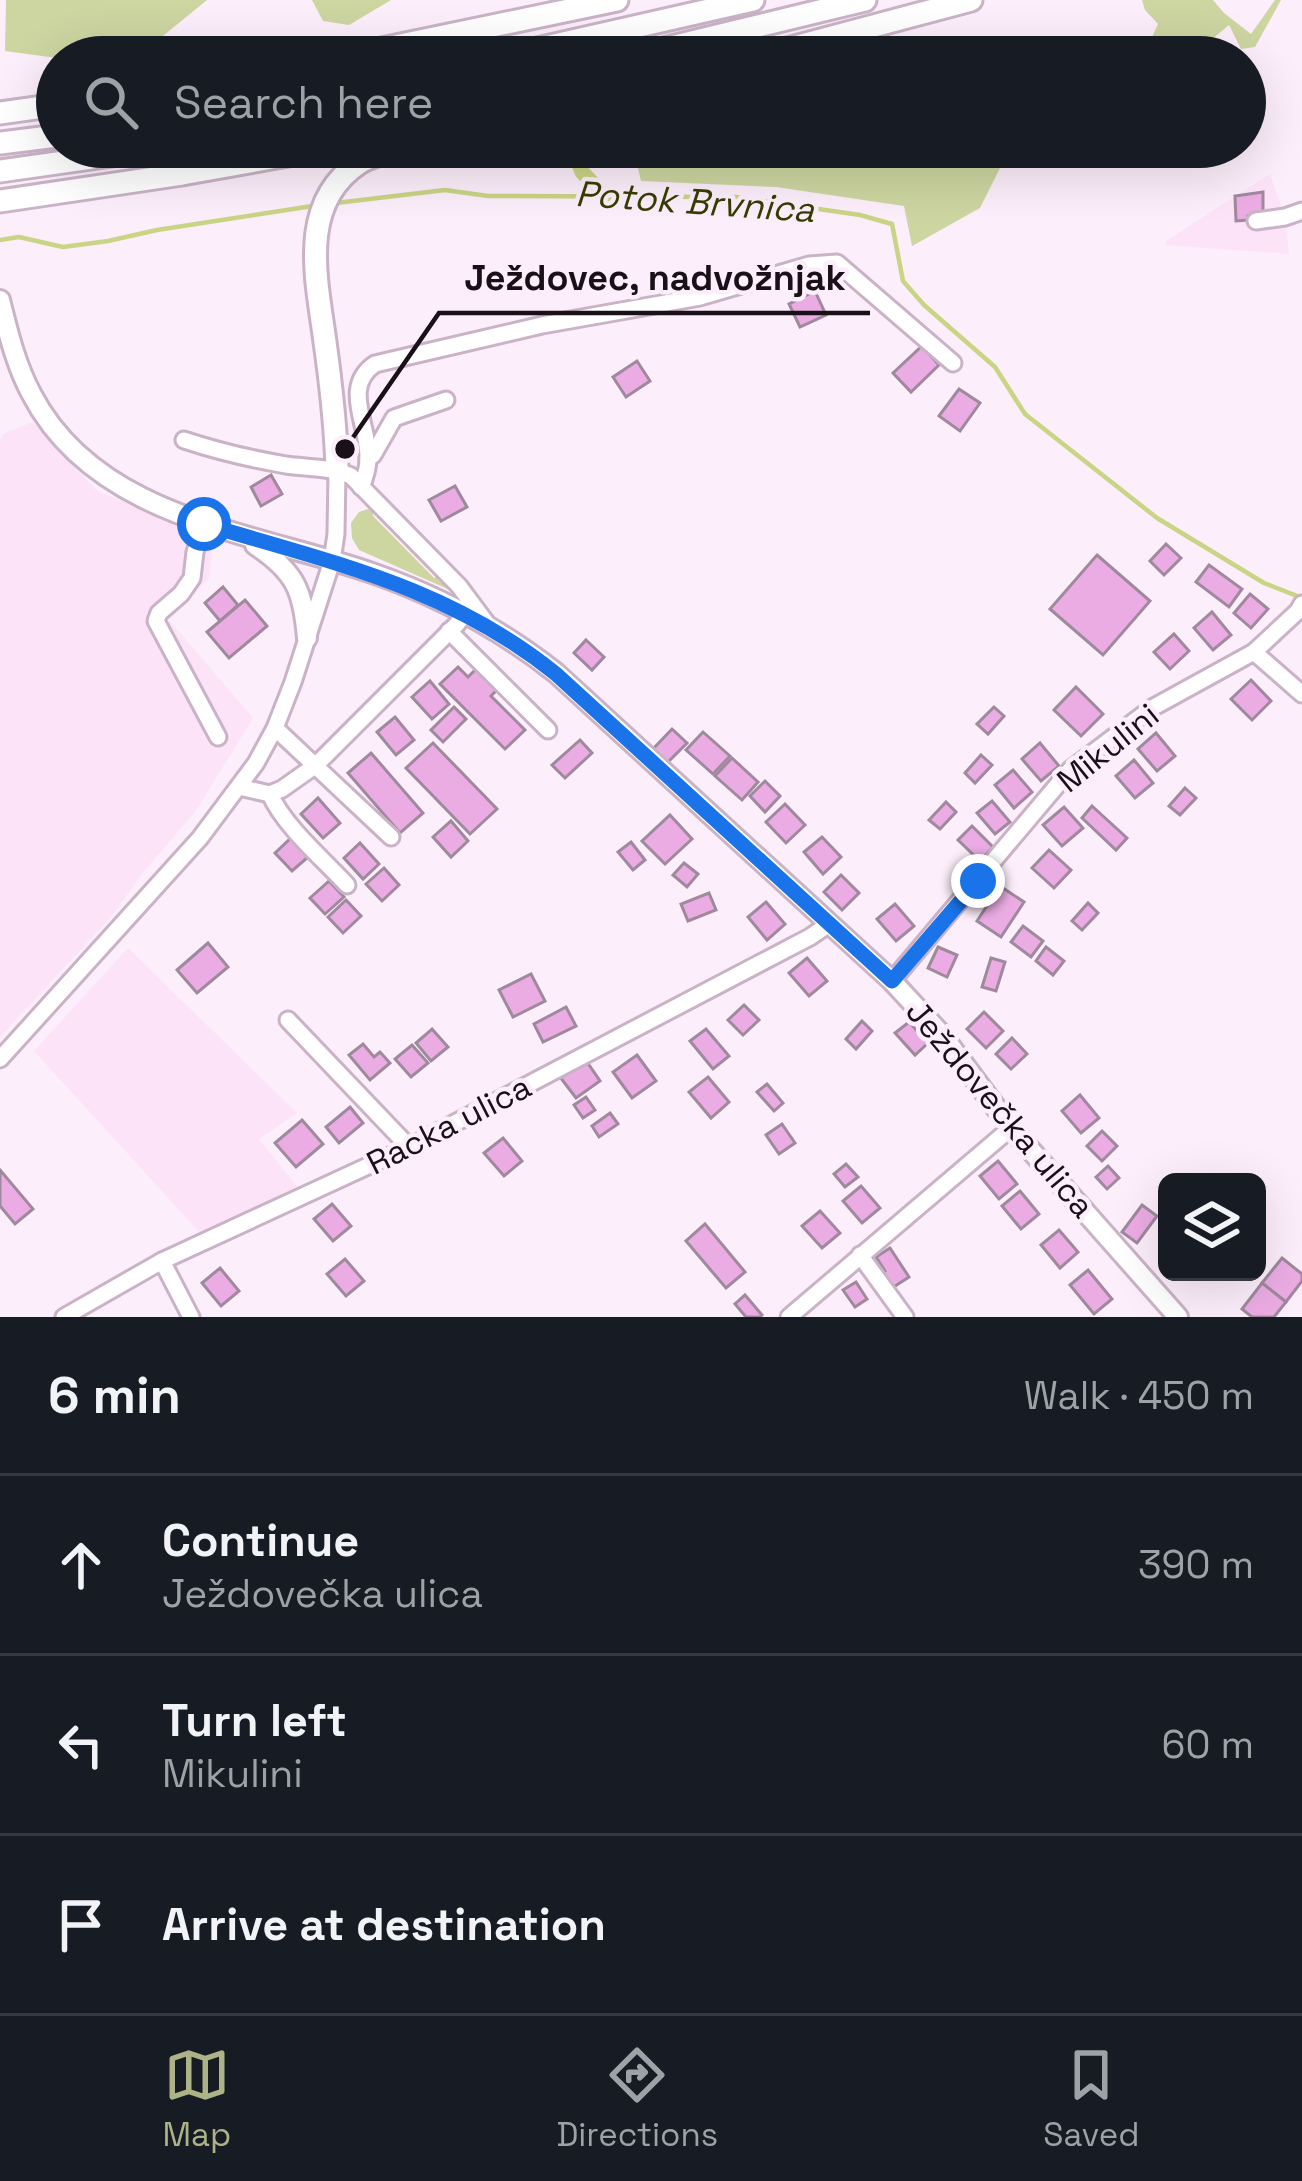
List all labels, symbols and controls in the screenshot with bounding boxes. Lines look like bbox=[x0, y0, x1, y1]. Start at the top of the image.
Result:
search box bbox=[36, 36, 1266, 168]
icon: search bbox=[78, 69, 144, 135]
text: Search here bbox=[174, 74, 433, 131]
water label: Potok Brvnica bbox=[574, 171, 816, 233]
callout: Ježdovec, nadvožnjak bbox=[439, 241, 870, 313]
text: Ježdovec, nadvožnjak bbox=[464, 255, 846, 301]
route start bbox=[177, 497, 231, 551]
street label: Mikulini bbox=[1049, 694, 1167, 802]
route end bbox=[951, 854, 1005, 908]
street label: Ježdovečka ulica bbox=[897, 992, 1103, 1226]
street label: Racka ulica bbox=[360, 1066, 538, 1184]
map controls bbox=[1158, 1173, 1266, 1281]
button: layers bbox=[1158, 1173, 1266, 1281]
text: 6 min bbox=[48, 1363, 181, 1428]
text: Walk · 450 m bbox=[1024, 1371, 1254, 1420]
text: Continue bbox=[162, 1512, 359, 1569]
icon: ahead bbox=[48, 1532, 114, 1598]
text: 390 m bbox=[1138, 1540, 1254, 1589]
text: Ježdovečka ulica bbox=[162, 1569, 483, 1618]
text: Turn left bbox=[162, 1692, 347, 1749]
icon: left bbox=[48, 1712, 114, 1778]
text: 60 m bbox=[1162, 1720, 1254, 1769]
text: Mikulini bbox=[162, 1749, 303, 1798]
icon: arrive bbox=[48, 1892, 114, 1958]
text: Arrive at destination bbox=[162, 1896, 606, 1953]
tab: Map bbox=[163, 2042, 231, 2156]
tab: Directions bbox=[556, 2042, 718, 2156]
tab: Saved bbox=[1043, 2042, 1139, 2156]

